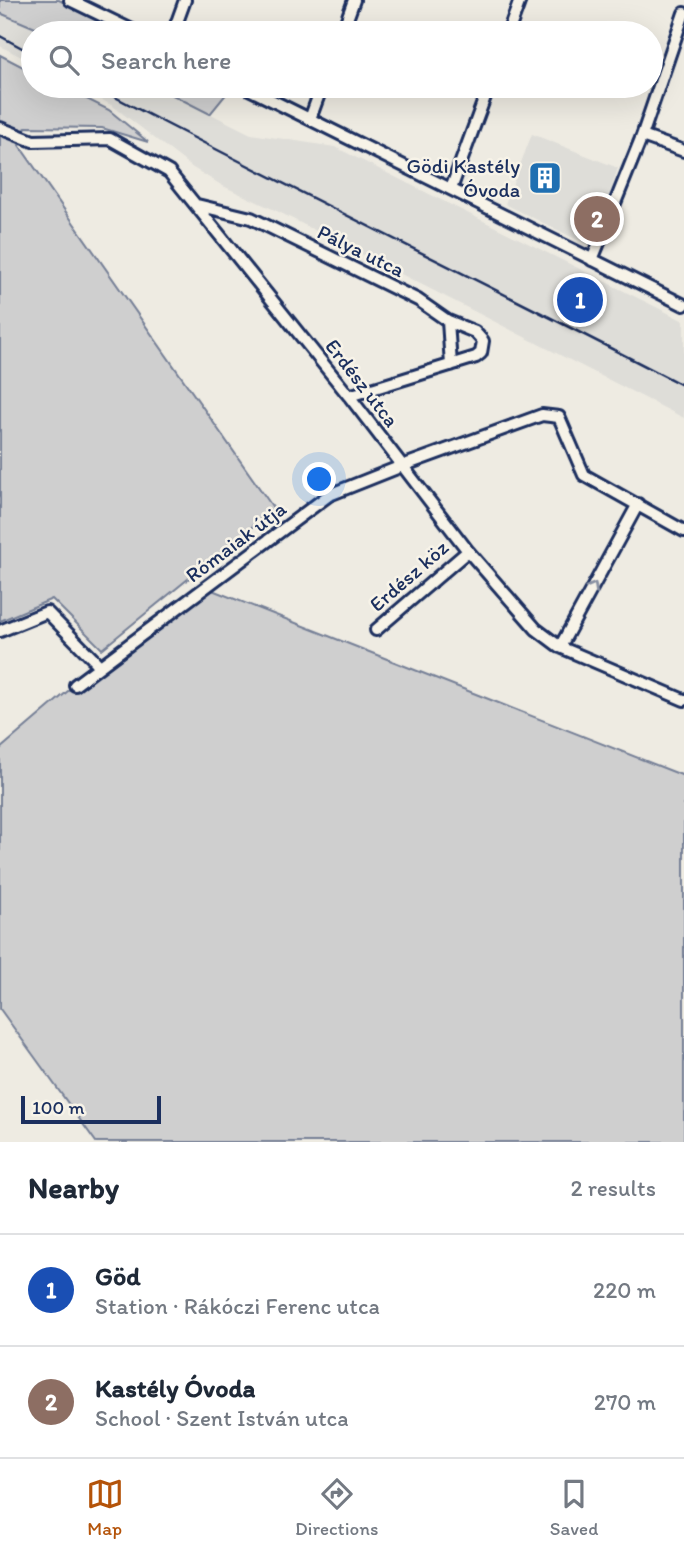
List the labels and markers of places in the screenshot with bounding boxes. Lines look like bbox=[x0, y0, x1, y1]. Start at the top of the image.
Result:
place label: Gödi Kastély Óvoda bbox=[407, 153, 520, 202]
building icon: Gödi Kastély Óvoda bbox=[526, 159, 564, 197]
pin: 2 bbox=[574, 193, 620, 245]
pin: 1 bbox=[557, 274, 603, 326]

